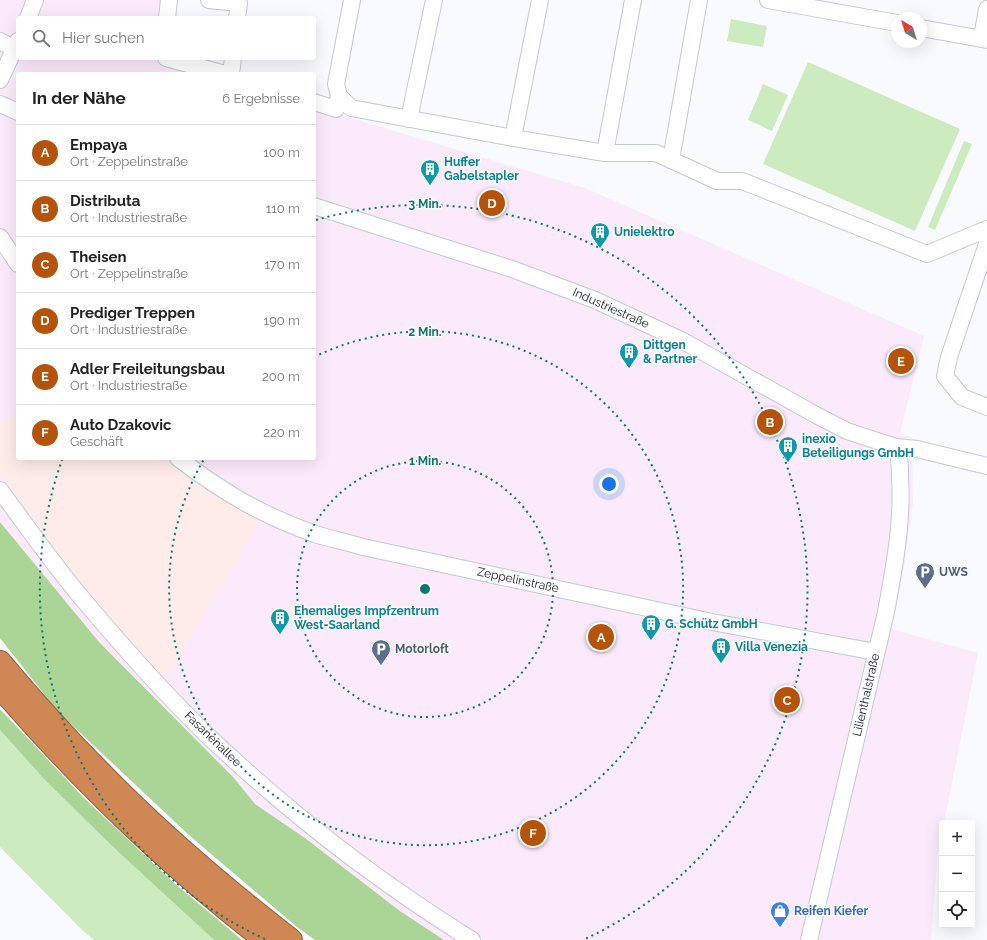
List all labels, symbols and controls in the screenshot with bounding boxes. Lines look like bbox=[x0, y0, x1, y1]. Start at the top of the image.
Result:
north arrow bbox=[891, 12, 927, 48]
search box bbox=[16, 16, 316, 60]
icon: search bbox=[30, 27, 52, 49]
text: Hier suchen bbox=[62, 29, 145, 47]
text: In der Nähe bbox=[32, 88, 126, 108]
text: 6 Ergebnisse bbox=[222, 91, 300, 106]
text: Empaya bbox=[70, 136, 127, 154]
text: A bbox=[41, 145, 49, 160]
text: 100 m bbox=[263, 145, 300, 160]
text: Ort · Zeppelinstraße bbox=[70, 154, 188, 169]
place label: Huffer Gabelstapler bbox=[444, 155, 519, 183]
building icon: Huffer Gabelstapler bbox=[419, 158, 441, 186]
pin: D bbox=[479, 188, 505, 218]
text: Distributa bbox=[70, 192, 140, 210]
text: 3 Min. bbox=[409, 197, 442, 211]
text: B bbox=[41, 201, 49, 216]
text: 110 m bbox=[266, 201, 300, 216]
text: Ort · Industriestraße bbox=[70, 210, 187, 225]
building icon: Unielektro bbox=[589, 221, 611, 249]
place label: Unielektro bbox=[614, 225, 675, 239]
text: Theisen bbox=[70, 248, 127, 266]
text: C bbox=[41, 257, 49, 272]
text: 170 m bbox=[264, 257, 300, 272]
text: Ort · Zeppelinstraße bbox=[70, 266, 188, 281]
street label: Industriestraße bbox=[570, 285, 652, 331]
text: Prediger Treppen bbox=[70, 304, 195, 322]
text: D bbox=[40, 313, 50, 328]
text: 190 m bbox=[264, 313, 300, 328]
text: Ort · Industriestraße bbox=[70, 322, 187, 337]
text: 2 Min. bbox=[408, 325, 442, 339]
place label: Dittgen & Partner bbox=[643, 338, 697, 366]
building icon: Dittgen & Partner bbox=[618, 341, 640, 369]
pin: E bbox=[888, 346, 914, 376]
text: Adler Freileitungsbau bbox=[70, 360, 225, 378]
text: E bbox=[41, 369, 49, 384]
text: 200 m bbox=[262, 369, 300, 384]
text: Ort · Industriestraße bbox=[70, 378, 187, 393]
pin: B bbox=[757, 407, 783, 437]
text: Auto Dzakovic bbox=[70, 416, 172, 434]
text: F bbox=[41, 425, 49, 440]
text: 220 m bbox=[263, 425, 300, 440]
place label: inexio Beteiligungs GmbH bbox=[802, 432, 914, 460]
text: Geschäft bbox=[70, 434, 124, 449]
building icon: inexio Beteiligungs GmbH bbox=[777, 435, 799, 463]
text: 1 Min. bbox=[409, 454, 441, 468]
your location bbox=[599, 474, 619, 494]
parking icon: UWS bbox=[914, 561, 936, 589]
street label: Zeppelinstraße bbox=[476, 564, 560, 596]
place label: UWS bbox=[939, 565, 968, 579]
centre of rings bbox=[418, 582, 432, 596]
place label: Ehemaliges Impfzentrum West-Saarland bbox=[294, 604, 439, 632]
building icon: Ehemaliges Impfzentrum West-Saarland bbox=[269, 607, 291, 635]
building icon: G. Schütz GmbH bbox=[640, 613, 662, 641]
place label: G. Schütz GmbH bbox=[665, 617, 758, 631]
pin: A bbox=[588, 622, 614, 652]
building icon: Villa Venezia bbox=[710, 636, 732, 664]
parking icon: Motorloft bbox=[370, 638, 392, 666]
place label: Villa Venezia bbox=[735, 640, 808, 654]
place label: Motorloft bbox=[395, 642, 449, 656]
street label: Lilienthalstraße bbox=[850, 652, 882, 738]
pin: C bbox=[774, 685, 800, 715]
street label: Fasanenallee bbox=[182, 708, 244, 770]
pin: F bbox=[520, 818, 546, 848]
map controls bbox=[939, 820, 975, 928]
button: + bbox=[939, 820, 975, 856]
button: − bbox=[939, 856, 975, 892]
button: locate bbox=[939, 892, 975, 928]
shop icon: Reifen Kiefer bbox=[769, 900, 791, 928]
place label: Reifen Kiefer bbox=[794, 904, 868, 918]

